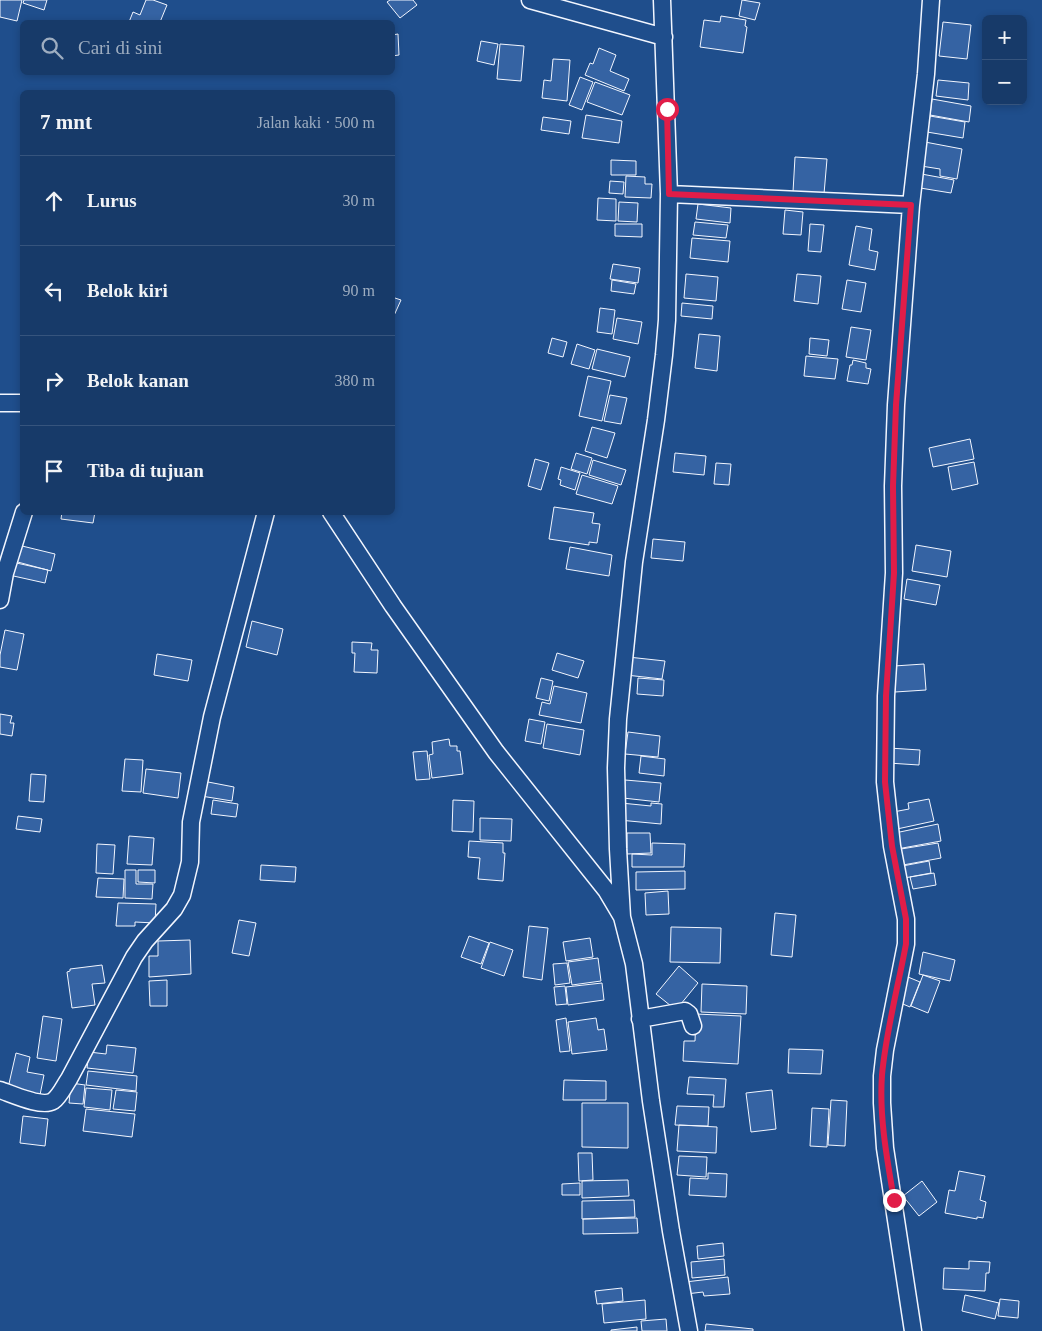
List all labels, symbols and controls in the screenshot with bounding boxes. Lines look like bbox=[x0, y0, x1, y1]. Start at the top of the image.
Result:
map controls bbox=[982, 15, 1027, 105]
button: + bbox=[982, 15, 1027, 60]
search box bbox=[20, 20, 395, 75]
icon: search bbox=[38, 34, 66, 62]
text: Cari di sini bbox=[78, 37, 162, 58]
button: − bbox=[982, 60, 1027, 105]
route start bbox=[656, 98, 679, 121]
text: 7 mnt bbox=[40, 110, 92, 134]
text: Jalan kaki · 500 m bbox=[257, 114, 375, 131]
icon: ahead bbox=[40, 187, 68, 215]
text: Lurus bbox=[87, 190, 137, 211]
text: 30 m bbox=[343, 192, 375, 209]
icon: left bbox=[40, 277, 68, 305]
text: Belok kiri bbox=[87, 280, 168, 301]
text: 90 m bbox=[343, 282, 375, 299]
icon: right bbox=[40, 367, 68, 395]
text: Belok kanan bbox=[87, 370, 189, 391]
text: 380 m bbox=[335, 372, 375, 389]
icon: arrive bbox=[40, 457, 68, 485]
text: Tiba di tujuan bbox=[87, 460, 204, 481]
route end bbox=[883, 1189, 906, 1212]

